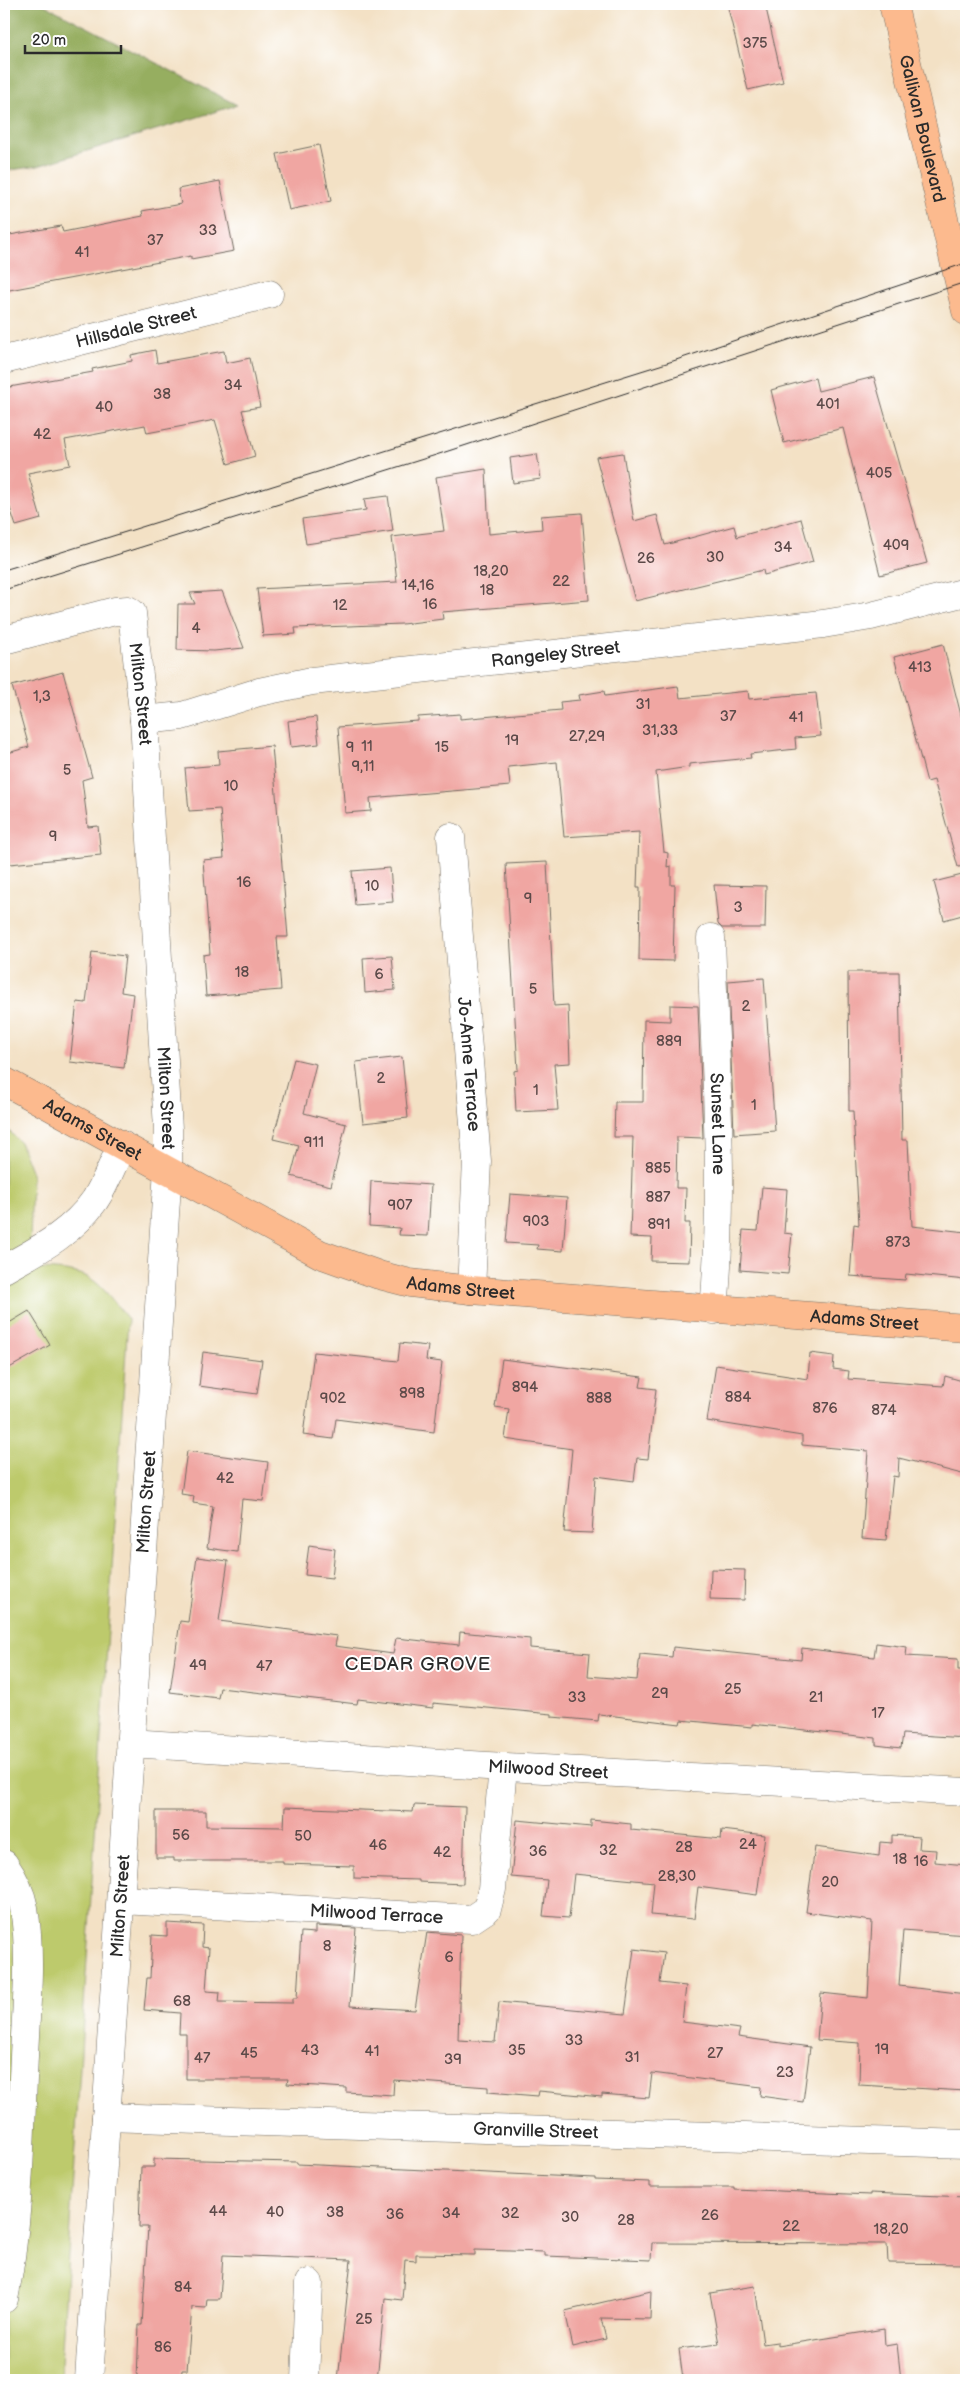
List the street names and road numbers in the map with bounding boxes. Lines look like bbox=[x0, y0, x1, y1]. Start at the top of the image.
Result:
street label: Gallivan Boulevard bbox=[894, 53, 950, 205]
street label: Hillsdale Street bbox=[74, 302, 199, 353]
street label: Rangeley Street bbox=[490, 637, 622, 672]
street label: Milton Street bbox=[124, 641, 155, 746]
street label: Jo-Anne Terrace bbox=[453, 996, 485, 1133]
street label: Milton Street bbox=[152, 1046, 178, 1150]
street label: Sunset Lane bbox=[705, 1073, 729, 1175]
street label: Adams Street bbox=[40, 1095, 146, 1166]
street label: Adams Street bbox=[405, 1273, 516, 1304]
street label: Adams Street bbox=[809, 1306, 920, 1335]
street label: Milton Street bbox=[132, 1449, 161, 1554]
street label: Milwood Street bbox=[487, 1756, 609, 1784]
street label: Milton Street bbox=[106, 1853, 135, 1958]
street label: Milwood Terrace bbox=[309, 1900, 444, 1928]
street label: Granville Street bbox=[473, 2119, 599, 2143]

